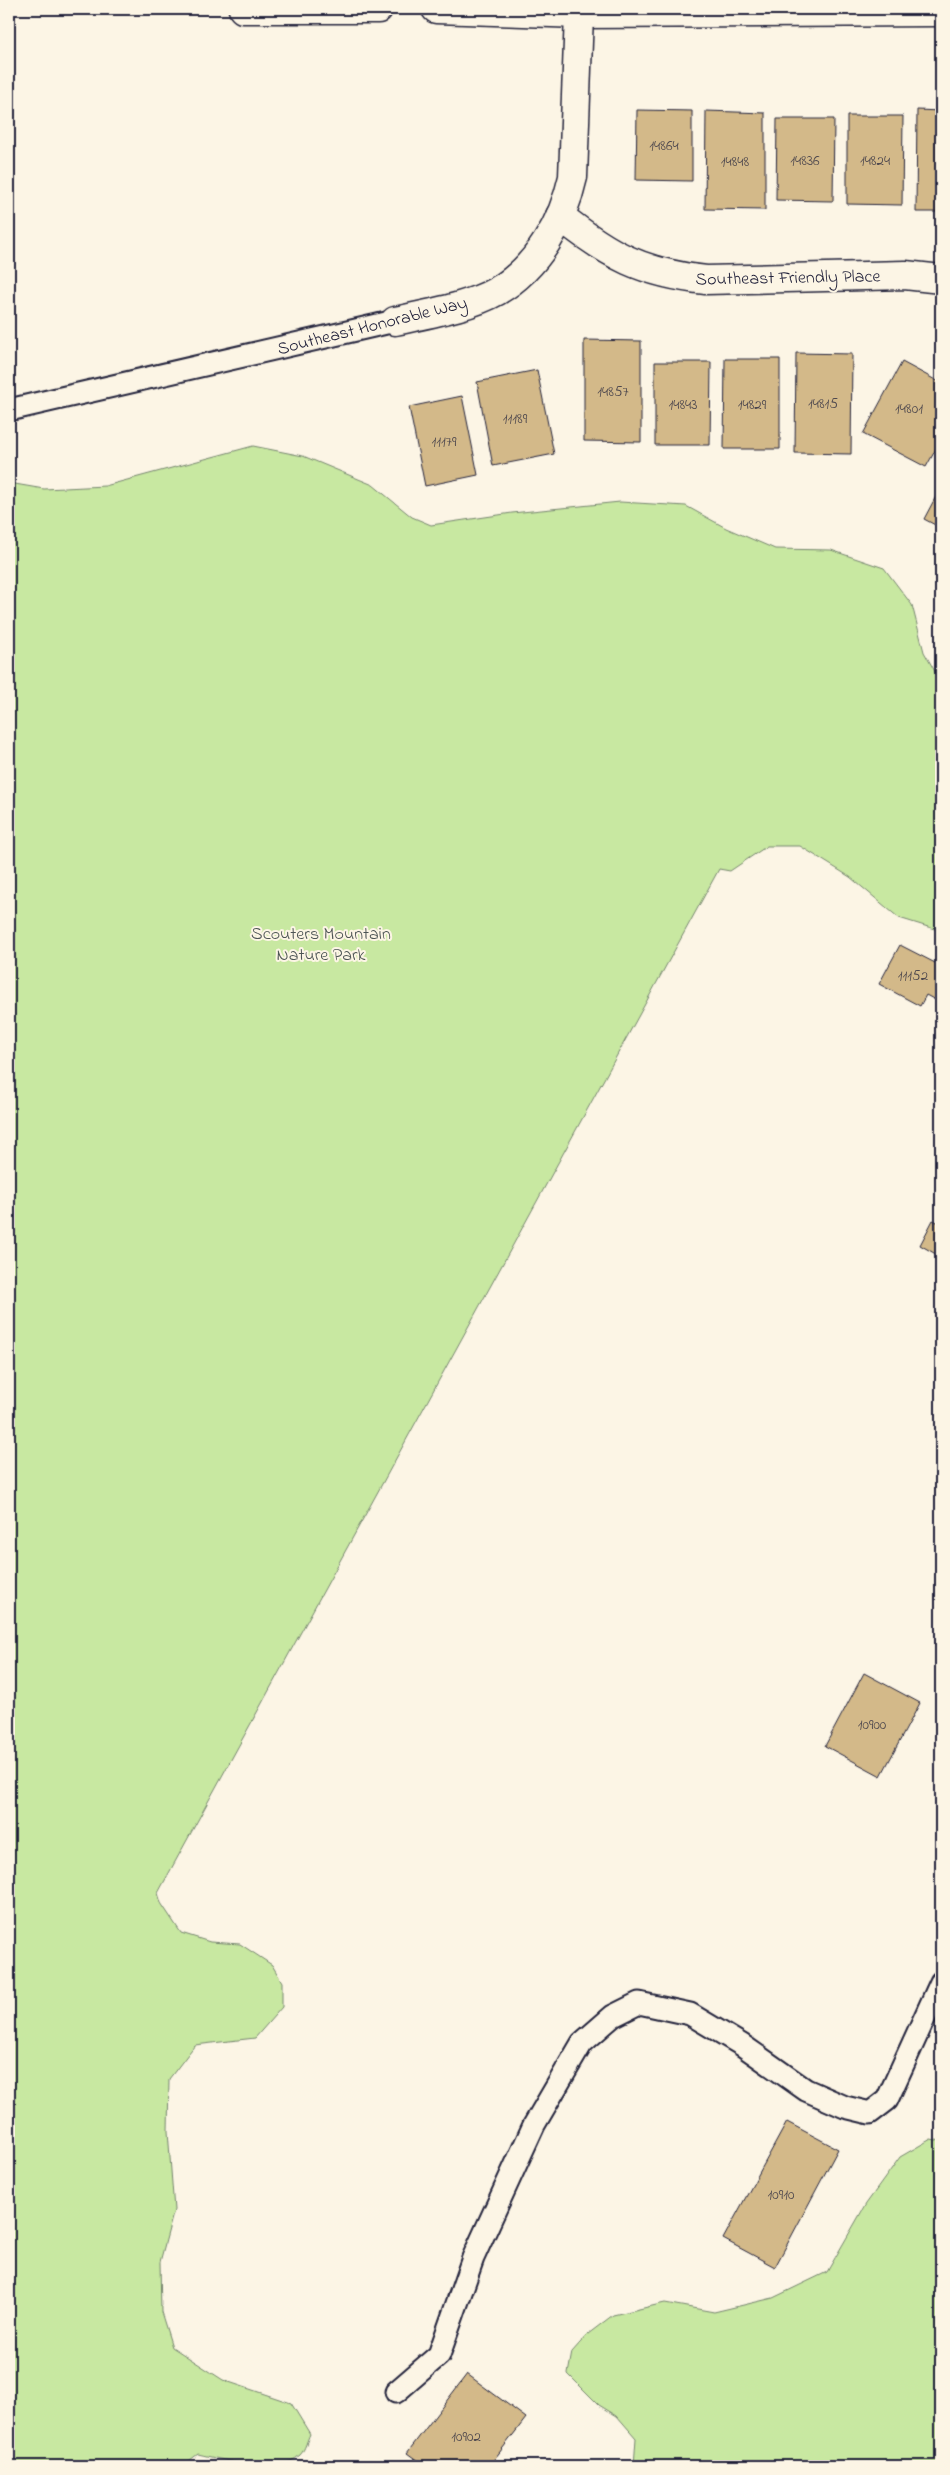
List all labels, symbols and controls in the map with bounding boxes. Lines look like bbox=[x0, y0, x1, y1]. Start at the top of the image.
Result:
house number: 14864 bbox=[649, 135, 679, 157]
house number: 14836 bbox=[790, 150, 820, 172]
house number: 14824 bbox=[860, 150, 890, 172]
house number: 14848 bbox=[721, 151, 750, 173]
street label: Southeast Friendly Place bbox=[695, 264, 882, 294]
street label: Southeast Honorable Way bbox=[275, 291, 470, 363]
house number: 14857 bbox=[597, 381, 629, 403]
house number: 14815 bbox=[808, 393, 838, 415]
house number: 14843 bbox=[669, 394, 697, 416]
house number: 14829 bbox=[738, 394, 767, 416]
house number: 14801 bbox=[895, 398, 923, 420]
house number: 11189 bbox=[503, 408, 528, 430]
house number: 11179 bbox=[431, 431, 457, 453]
park label: Scouters Mountain Nature Park bbox=[251, 922, 391, 969]
house number: 11152 bbox=[898, 965, 929, 987]
house number: 10900 bbox=[858, 1714, 887, 1736]
house number: 10910 bbox=[767, 2184, 795, 2206]
house number: 10902 bbox=[451, 2426, 481, 2448]

